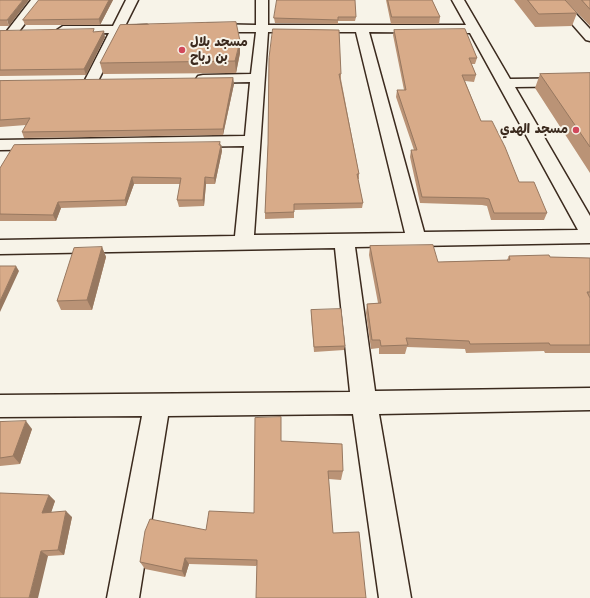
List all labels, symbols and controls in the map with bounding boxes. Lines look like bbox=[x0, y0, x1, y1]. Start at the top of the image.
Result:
place label: مسجد بلال بن رباح bbox=[190, 35, 248, 66]
marker: مسجد بلال بن رباح bbox=[177, 45, 187, 55]
place label: مسجد الهدي bbox=[500, 122, 568, 138]
marker: مسجد الهدي bbox=[571, 125, 581, 135]

